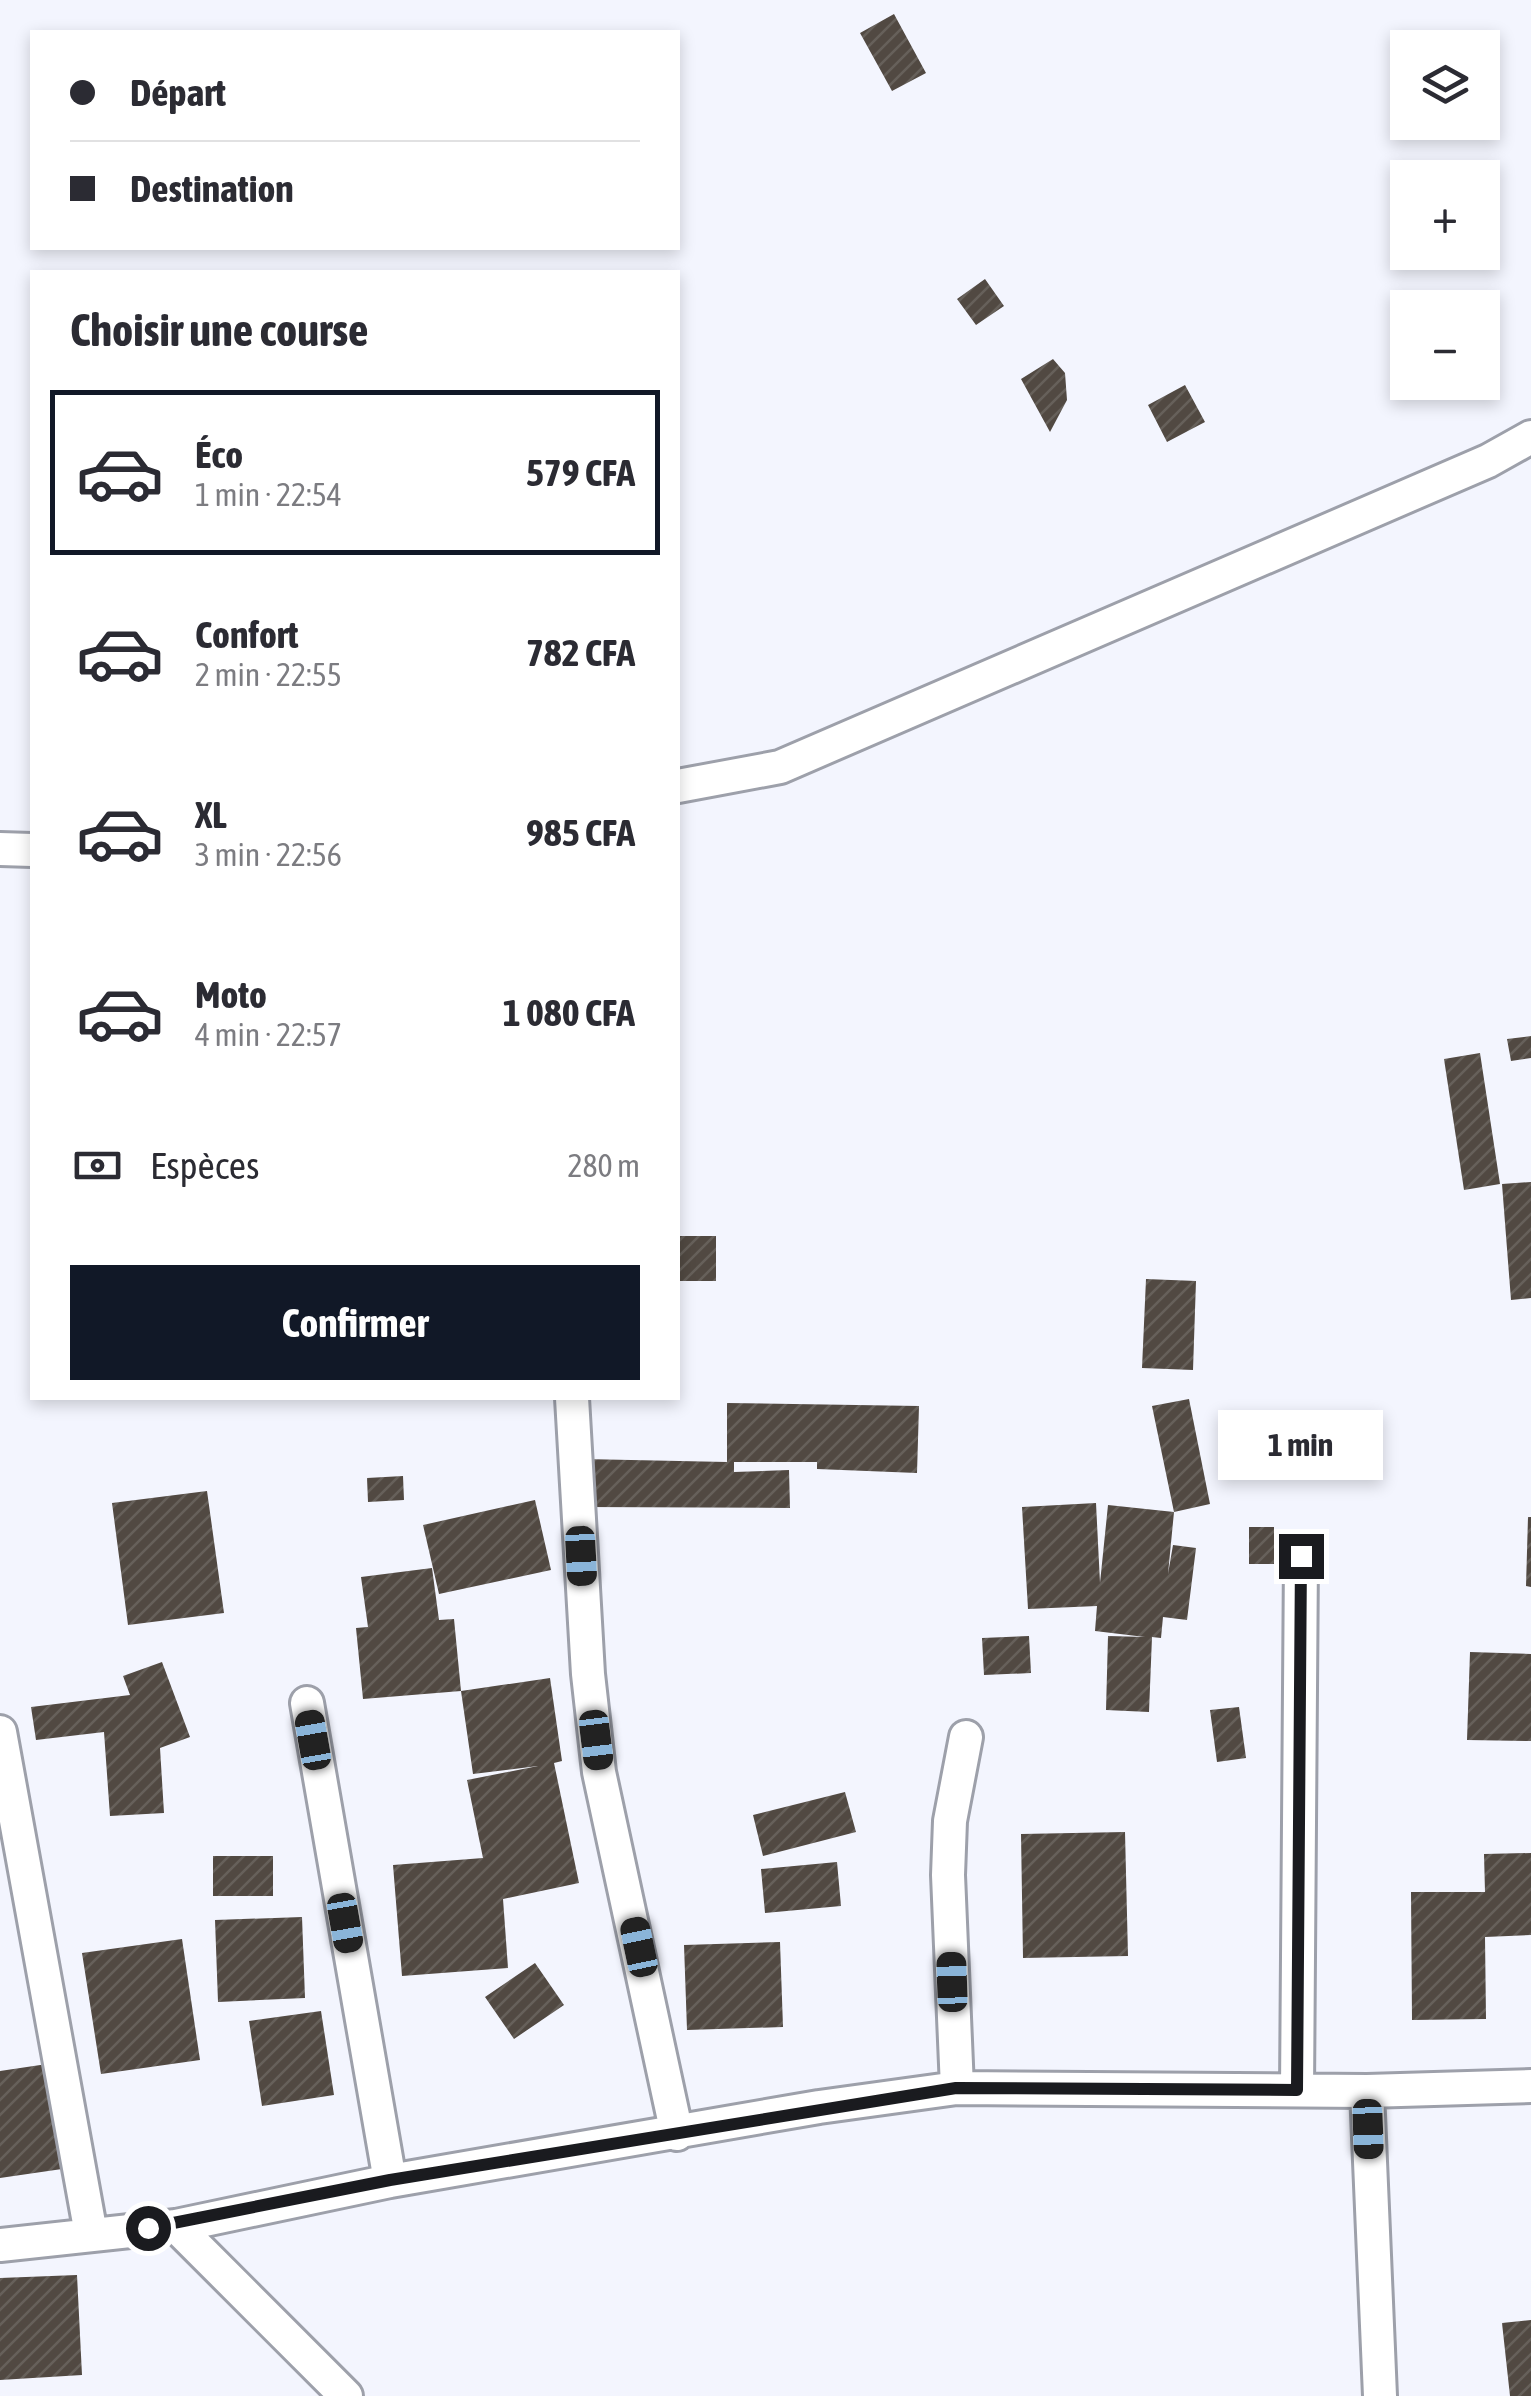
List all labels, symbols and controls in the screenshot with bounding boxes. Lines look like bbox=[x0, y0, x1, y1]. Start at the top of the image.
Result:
map controls bbox=[1390, 30, 1500, 400]
button: layers bbox=[1390, 30, 1500, 140]
text: Départ bbox=[130, 71, 226, 114]
button: + bbox=[1390, 160, 1500, 270]
text: Destination bbox=[130, 167, 294, 210]
button: − bbox=[1390, 290, 1500, 400]
text: Choisir une course bbox=[70, 304, 369, 356]
icon: car bbox=[75, 428, 165, 518]
text: Éco bbox=[195, 433, 243, 476]
text: 579 CFA bbox=[526, 451, 635, 494]
text: 1 min · 22:54 bbox=[195, 476, 342, 513]
icon: car bbox=[75, 608, 165, 698]
text: Confort bbox=[195, 613, 299, 656]
text: 782 CFA bbox=[526, 631, 635, 674]
text: 2 min · 22:55 bbox=[195, 656, 342, 693]
icon: car bbox=[75, 788, 165, 878]
text: XL bbox=[195, 793, 227, 836]
text: 985 CFA bbox=[526, 811, 635, 854]
text: 3 min · 22:56 bbox=[195, 836, 342, 873]
icon: car bbox=[75, 968, 165, 1058]
text: Moto bbox=[195, 973, 267, 1016]
text: 1 080 CFA bbox=[503, 991, 635, 1034]
text: 4 min · 22:57 bbox=[195, 1016, 342, 1053]
icon: cash bbox=[70, 1138, 125, 1193]
text: Espèces bbox=[150, 1144, 259, 1187]
text: 280 m bbox=[567, 1147, 640, 1184]
button: Confirmer bbox=[70, 1265, 640, 1380]
callout: 1 min bbox=[1218, 1411, 1384, 1481]
text: 1 min bbox=[1268, 1426, 1333, 1463]
car bbox=[564, 1525, 598, 1587]
route end bbox=[1279, 1534, 1324, 1579]
car bbox=[293, 1708, 333, 1772]
car bbox=[577, 1708, 615, 1772]
car bbox=[325, 1891, 365, 1955]
car bbox=[618, 1915, 660, 1979]
car bbox=[936, 1951, 968, 2013]
car bbox=[1352, 2098, 1384, 2160]
route start bbox=[126, 2206, 171, 2251]

